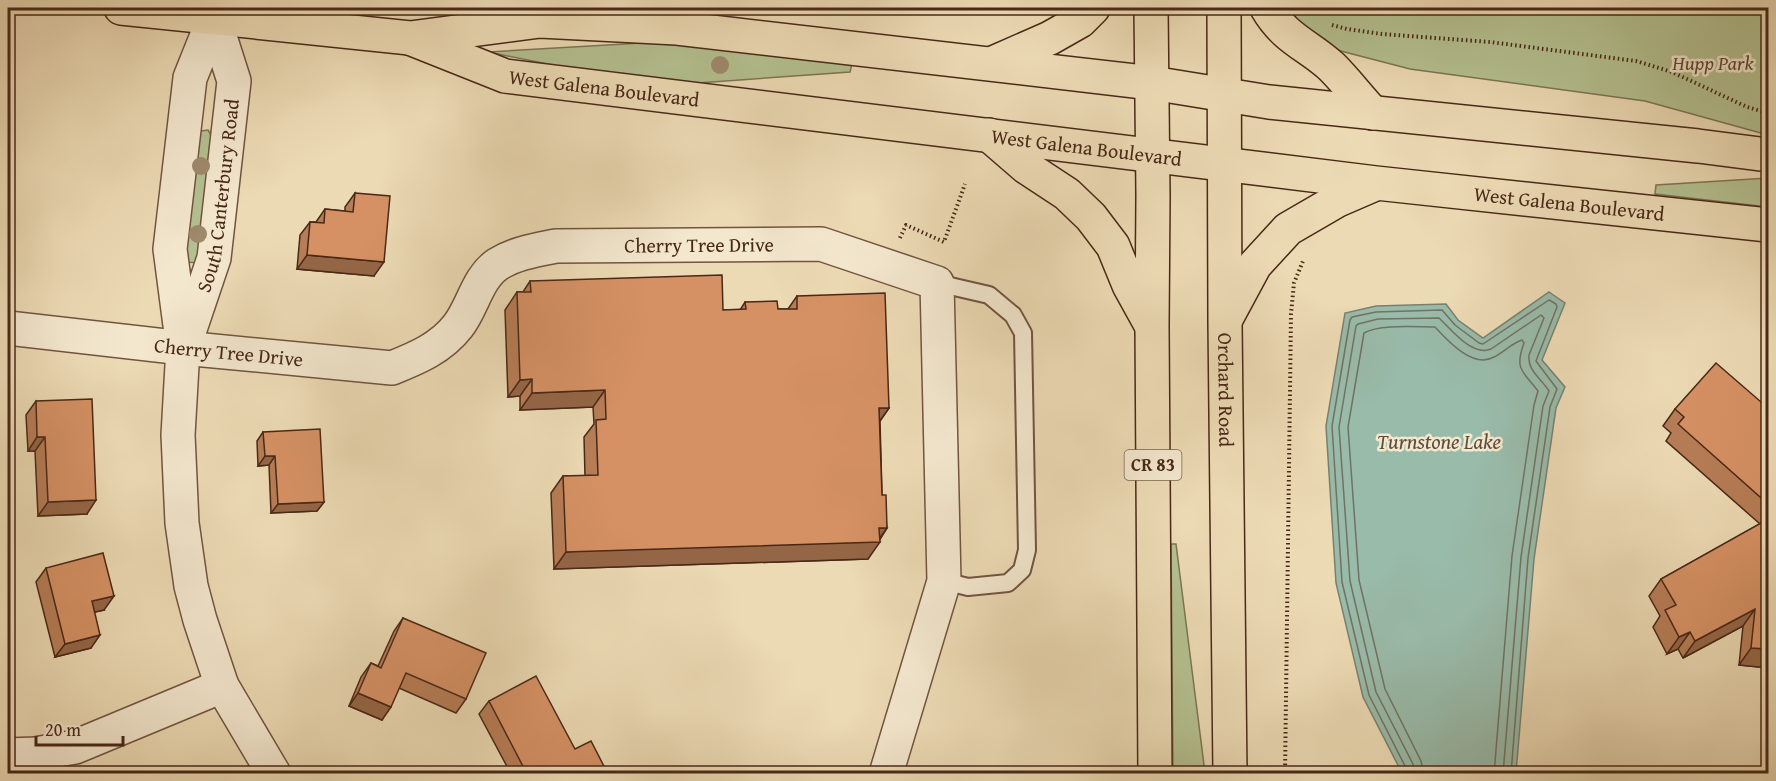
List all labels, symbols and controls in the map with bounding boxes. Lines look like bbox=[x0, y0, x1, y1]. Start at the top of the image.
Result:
park label: Hupp Park bbox=[1671, 48, 1755, 77]
street label: West Galena Boulevard bbox=[507, 62, 701, 114]
street label: South Canterbury Road bbox=[188, 97, 246, 296]
street label: West Galena Boulevard bbox=[990, 121, 1184, 173]
street label: West Galena Boulevard bbox=[1473, 179, 1666, 228]
street label: Cherry Tree Drive bbox=[624, 229, 774, 259]
street label: Cherry Tree Drive bbox=[153, 330, 305, 373]
street label: Orchard Road bbox=[1211, 333, 1241, 448]
water label: Turnstone Lake bbox=[1377, 426, 1501, 457]
road number: CR 83 bbox=[1124, 450, 1182, 480]
scale bar bbox=[36, 709, 123, 747]
text: 20 m bbox=[45, 716, 81, 743]

